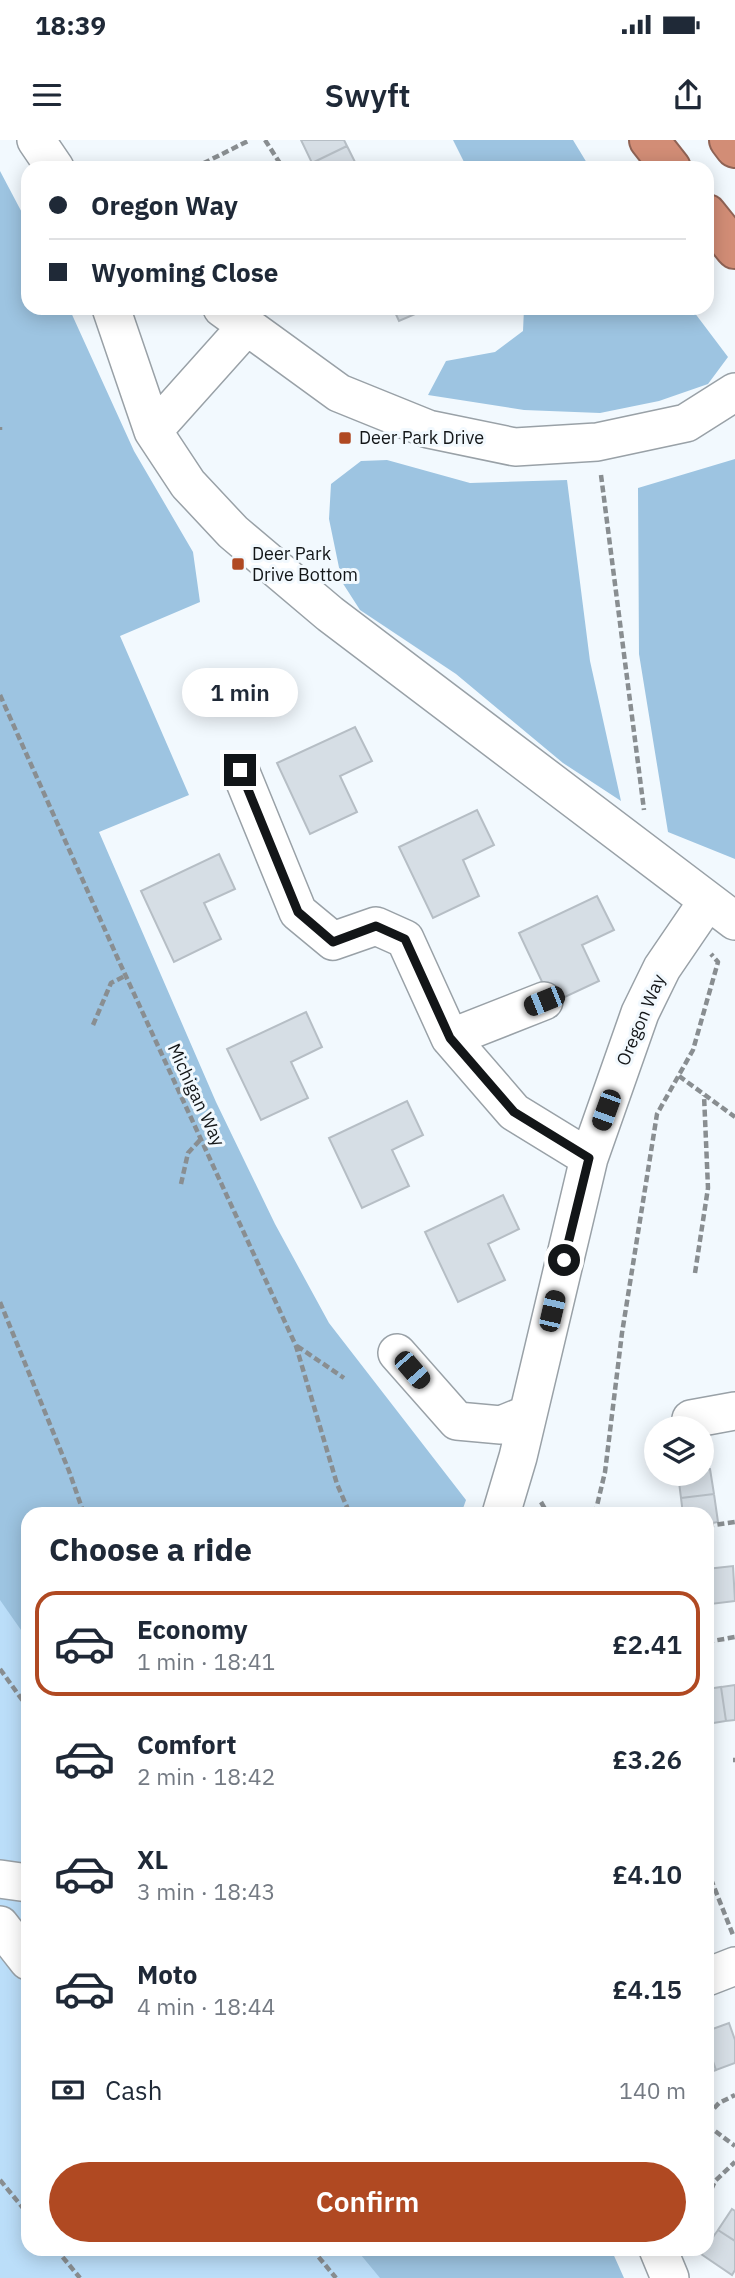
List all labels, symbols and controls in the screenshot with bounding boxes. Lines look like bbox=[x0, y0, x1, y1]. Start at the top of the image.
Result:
text: 18:39 bbox=[35, 8, 106, 42]
text: Swyft bbox=[325, 74, 410, 116]
icon: menu bbox=[28, 76, 66, 114]
icon: share bbox=[669, 76, 707, 114]
text: Oregon Way bbox=[91, 188, 238, 222]
text: Wyoming Close bbox=[91, 255, 279, 289]
place label: Deer Park Drive bbox=[359, 426, 484, 449]
marker: Deer Park Drive bbox=[337, 430, 353, 446]
place label: Deer Park Drive Bottom bbox=[252, 542, 358, 586]
marker: Deer Park Drive Bottom bbox=[230, 556, 246, 572]
callout: 1 min bbox=[182, 668, 298, 718]
text: 1 min bbox=[210, 677, 270, 707]
route end bbox=[224, 754, 256, 786]
street label: Oregon Way bbox=[611, 970, 670, 1069]
car bbox=[521, 983, 568, 1019]
street label: Michigan Way bbox=[163, 1040, 230, 1150]
car bbox=[589, 1087, 624, 1133]
route start bbox=[548, 1244, 580, 1276]
car bbox=[538, 1288, 567, 1334]
car bbox=[391, 1347, 434, 1393]
map controls bbox=[644, 1416, 714, 1486]
button: layers bbox=[644, 1416, 714, 1486]
text: Choose a ride bbox=[49, 1528, 252, 1570]
icon: car bbox=[53, 1612, 116, 1675]
text: Economy bbox=[137, 1612, 248, 1646]
text: £2.41 bbox=[612, 1627, 682, 1661]
text: 1 min · 18:41 bbox=[137, 1646, 275, 1676]
icon: car bbox=[53, 1727, 116, 1790]
text: Comfort bbox=[137, 1727, 236, 1761]
text: £3.26 bbox=[612, 1742, 682, 1776]
text: 2 min · 18:42 bbox=[137, 1761, 275, 1791]
icon: car bbox=[53, 1842, 116, 1905]
text: XL bbox=[137, 1842, 168, 1876]
text: £4.10 bbox=[612, 1857, 682, 1891]
text: 3 min · 18:43 bbox=[137, 1876, 275, 1906]
icon: car bbox=[53, 1957, 116, 2020]
text: Moto bbox=[137, 1957, 197, 1991]
text: £4.15 bbox=[612, 1972, 682, 2006]
text: 4 min · 18:44 bbox=[137, 1991, 275, 2021]
icon: cash bbox=[49, 2071, 87, 2109]
text: Cash bbox=[105, 2073, 162, 2107]
text: 140 m bbox=[619, 2075, 686, 2105]
button: Confirm bbox=[49, 2162, 686, 2242]

